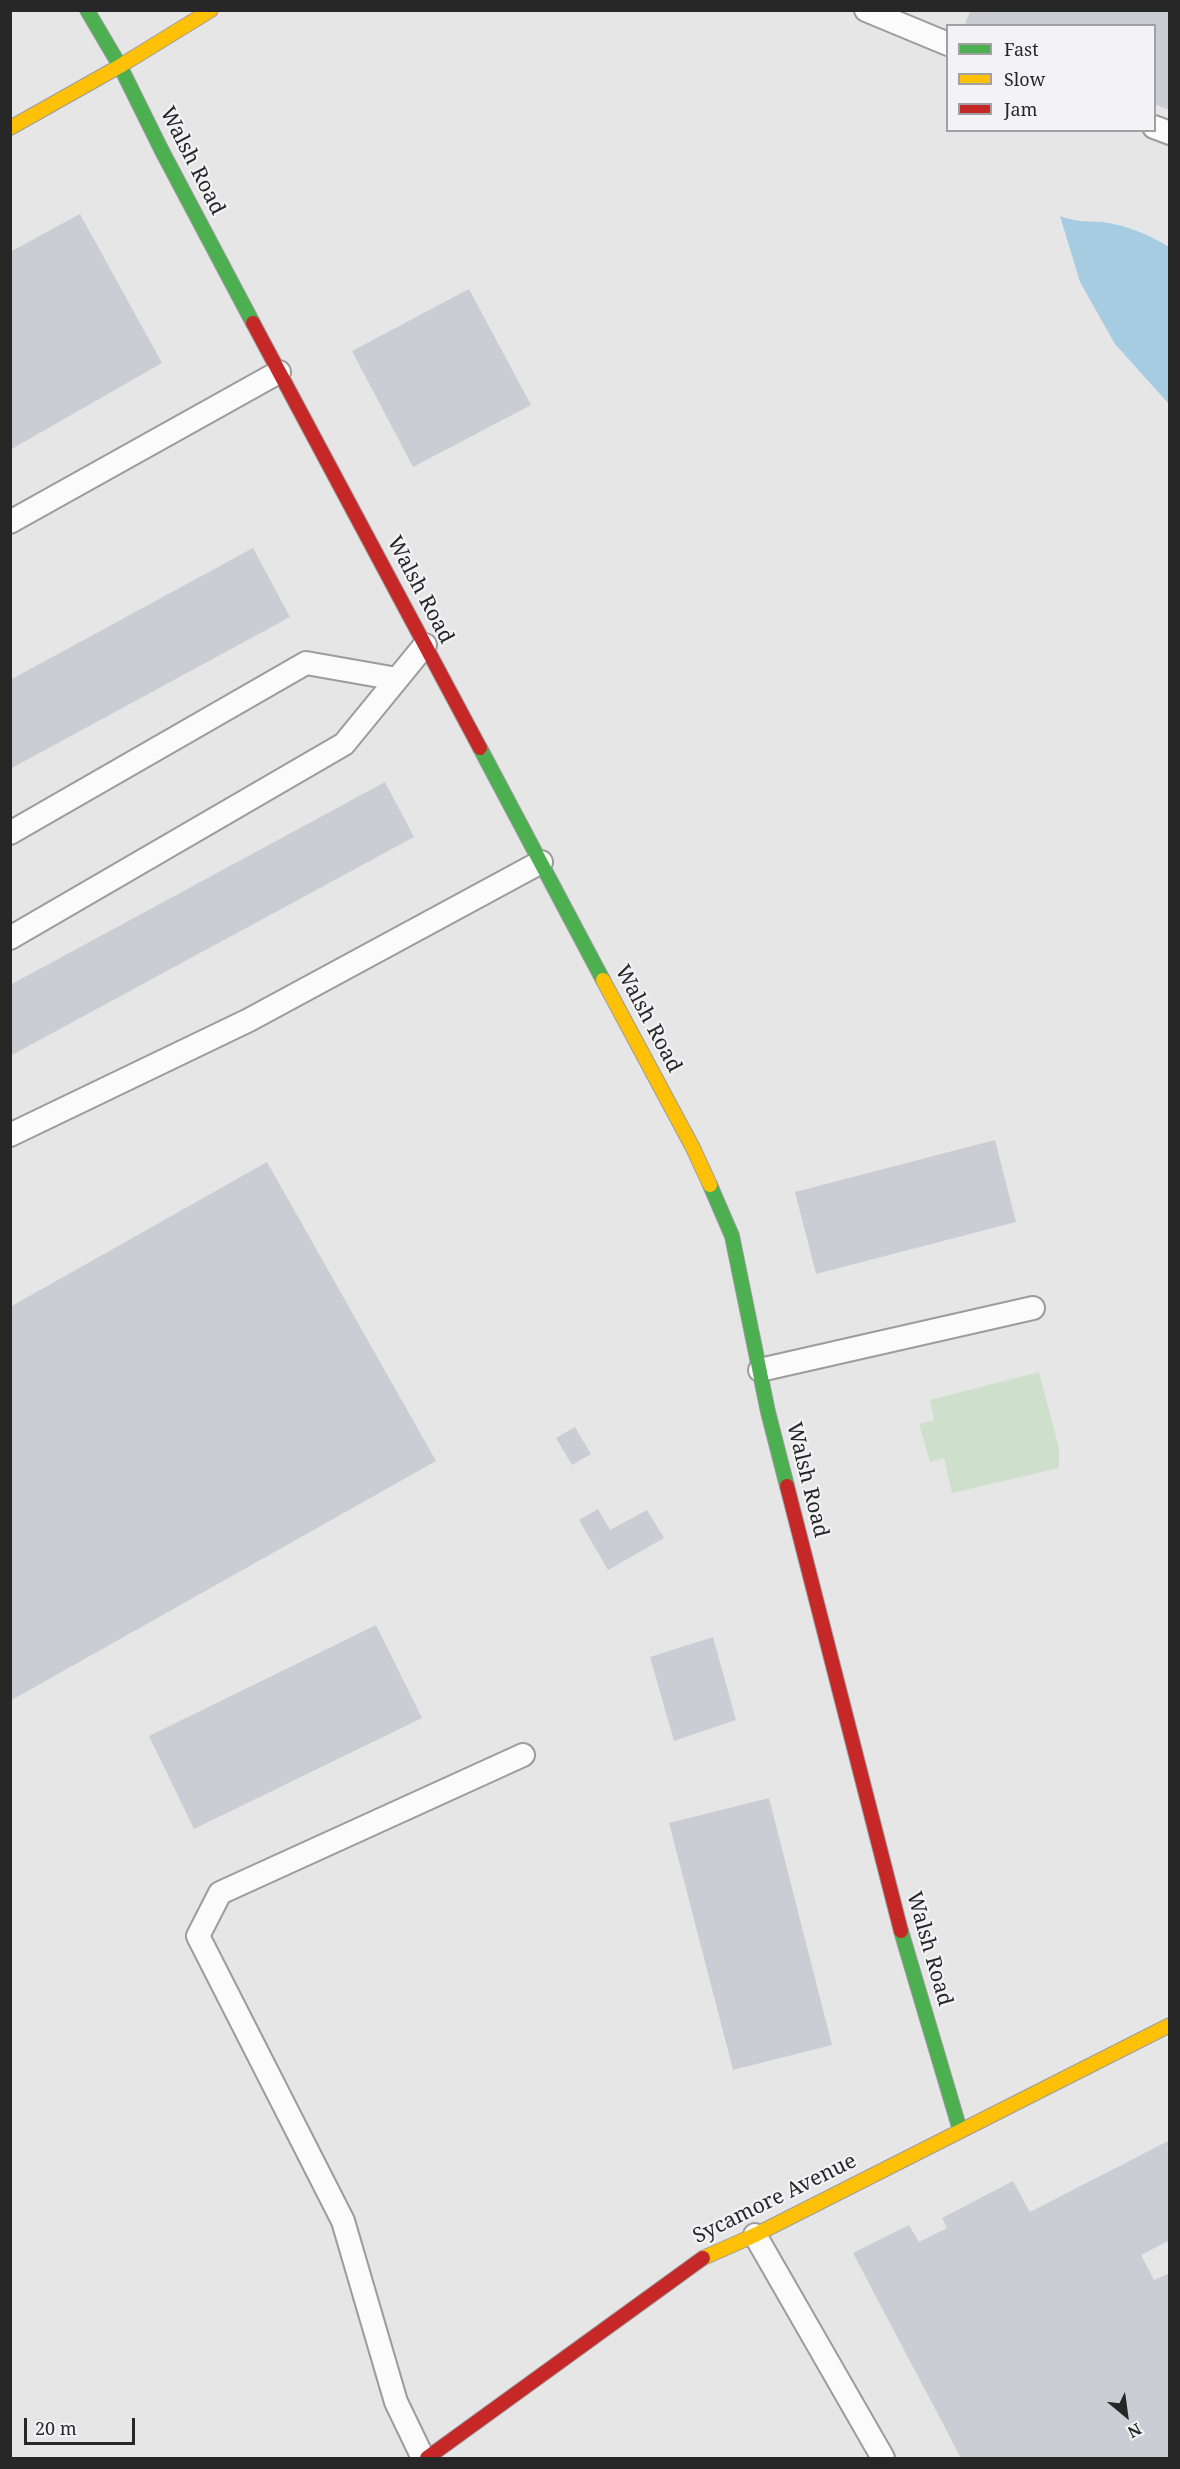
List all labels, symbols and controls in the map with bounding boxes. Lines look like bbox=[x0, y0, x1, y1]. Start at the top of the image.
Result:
legend bbox=[946, 24, 1156, 132]
text: Fast bbox=[1004, 37, 1039, 61]
text: Slow bbox=[1004, 67, 1045, 91]
text: Jam bbox=[1004, 97, 1038, 121]
street label: Walsh Road bbox=[154, 103, 230, 219]
street label: Walsh Road bbox=[381, 532, 459, 648]
street label: Walsh Road bbox=[609, 961, 687, 1077]
street label: Walsh Road bbox=[781, 1420, 833, 1540]
street label: Walsh Road bbox=[901, 1889, 957, 2009]
street label: Sycamore Avenue bbox=[689, 2149, 861, 2249]
north arrow bbox=[1096, 2385, 1156, 2445]
scale bar bbox=[27, 2406, 138, 2444]
text: 20 m bbox=[35, 2416, 77, 2440]
text: N bbox=[1124, 2418, 1146, 2443]

